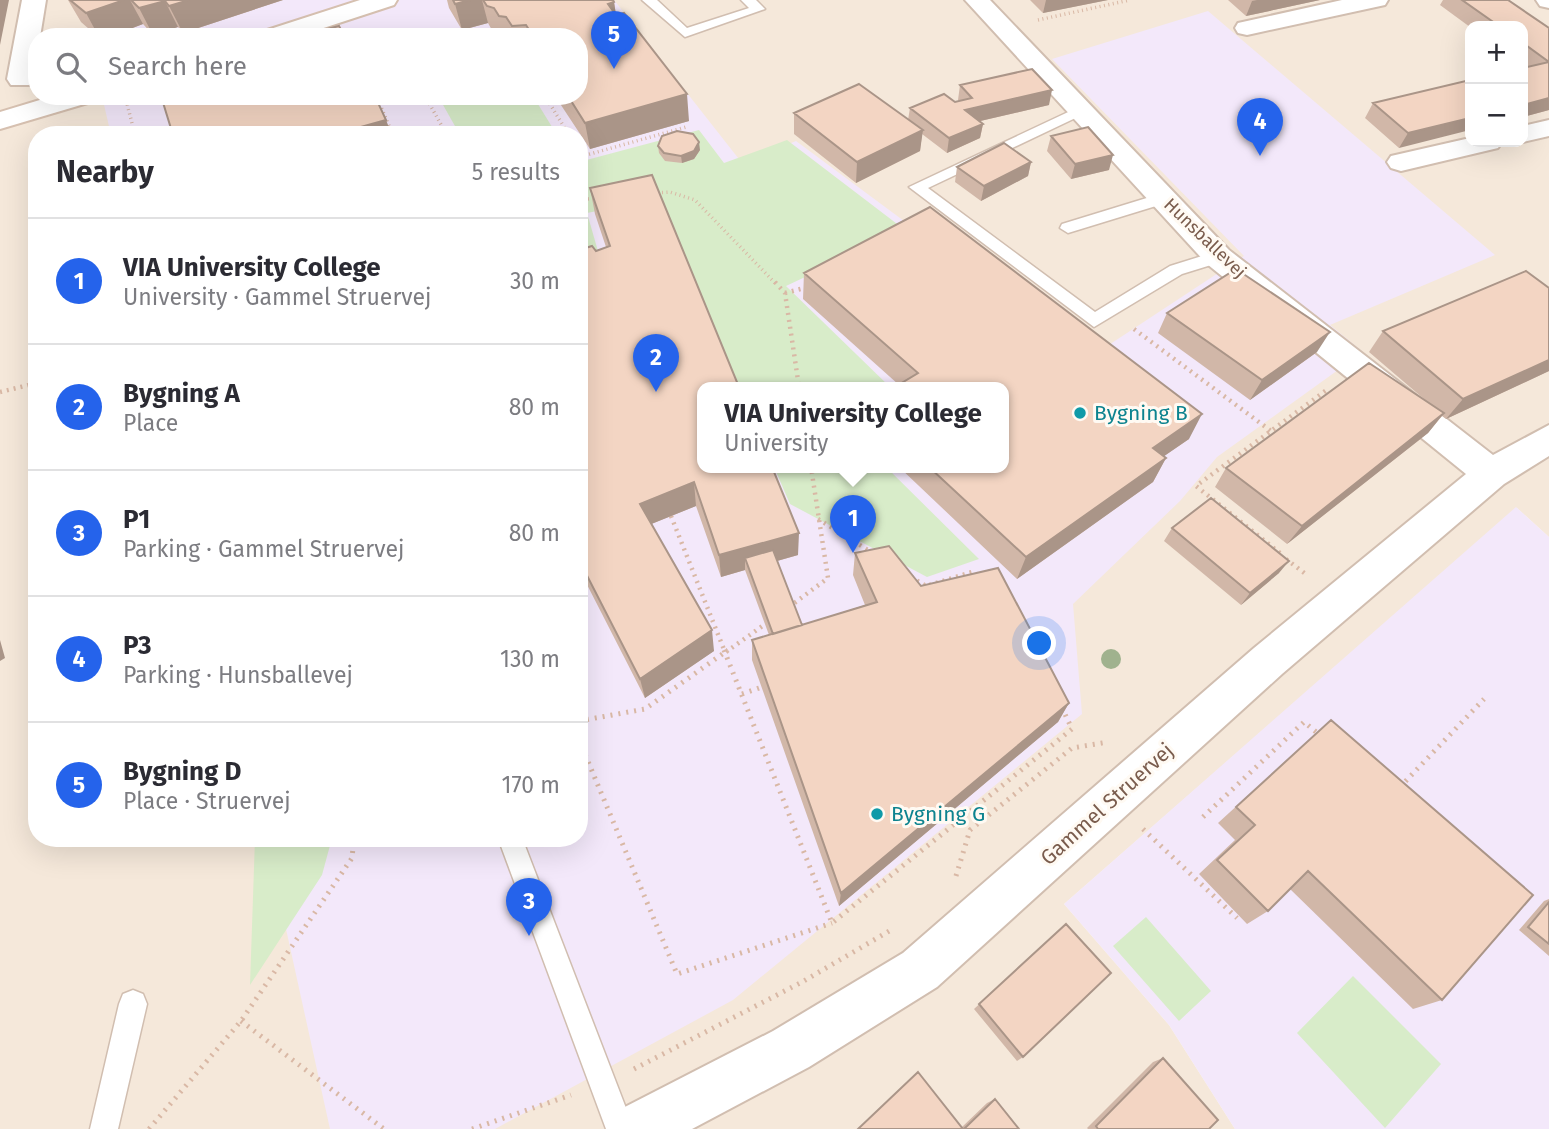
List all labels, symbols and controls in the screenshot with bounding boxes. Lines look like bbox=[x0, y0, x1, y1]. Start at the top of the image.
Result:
pin: 5 bbox=[591, 11, 637, 69]
map controls bbox=[1465, 21, 1528, 147]
button: + bbox=[1465, 21, 1528, 84]
search box bbox=[28, 28, 588, 105]
icon: search bbox=[52, 48, 90, 86]
text: Search here bbox=[108, 51, 247, 82]
button: − bbox=[1465, 84, 1528, 147]
pin: 4 bbox=[1237, 98, 1283, 156]
text: Nearby bbox=[56, 154, 154, 190]
text: 5 results bbox=[472, 158, 560, 186]
street label: Hunsballevej bbox=[1159, 193, 1251, 283]
text: VIA University College bbox=[123, 252, 381, 283]
text: 1 bbox=[74, 267, 84, 295]
text: 30 m bbox=[510, 267, 560, 295]
text: University · Gammel Struervej bbox=[123, 283, 431, 311]
pin: 2 bbox=[633, 334, 679, 392]
text: Bygning A bbox=[123, 378, 240, 409]
popup bbox=[697, 382, 1009, 473]
text: 2 bbox=[73, 393, 85, 421]
text: 80 m bbox=[509, 393, 560, 421]
text: VIA University College bbox=[724, 398, 982, 429]
place label: Bygning B bbox=[1094, 400, 1188, 426]
marker: Bygning B bbox=[1072, 405, 1088, 421]
text: Place bbox=[123, 409, 178, 437]
text: University bbox=[724, 429, 828, 457]
pin: 1 bbox=[830, 495, 876, 553]
text: P1 bbox=[123, 504, 150, 535]
text: 3 bbox=[73, 519, 85, 547]
text: 80 m bbox=[509, 519, 560, 547]
text: Parking · Gammel Struervej bbox=[123, 535, 404, 563]
your location bbox=[1022, 626, 1056, 660]
text: P3 bbox=[123, 630, 152, 661]
text: 4 bbox=[73, 645, 86, 673]
text: 130 m bbox=[500, 645, 560, 673]
text: Parking · Hunsballevej bbox=[123, 661, 353, 689]
street label: Gammel Struervej bbox=[1035, 737, 1179, 871]
text: Bygning D bbox=[123, 756, 241, 787]
text: 5 bbox=[73, 771, 85, 799]
text: 170 m bbox=[501, 771, 560, 799]
text: Place · Struervej bbox=[123, 787, 291, 815]
place label: Bygning G bbox=[891, 801, 985, 827]
marker: Bygning G bbox=[869, 806, 885, 822]
pin: 3 bbox=[506, 878, 552, 936]

